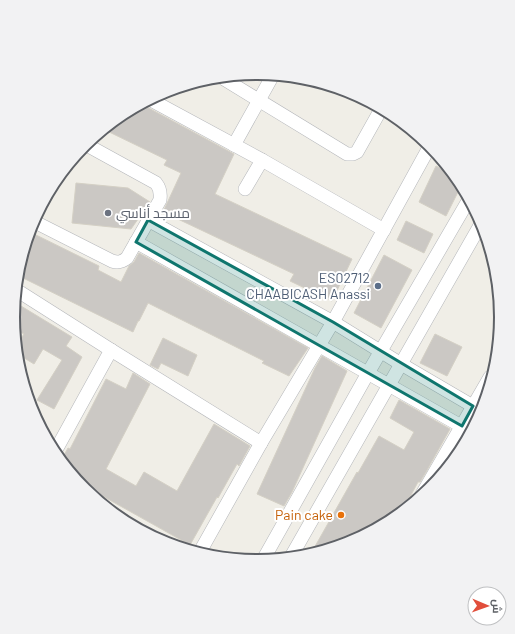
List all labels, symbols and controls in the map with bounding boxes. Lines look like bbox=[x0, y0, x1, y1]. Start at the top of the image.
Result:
place label: مسجد أناسي bbox=[116, 204, 190, 224]
marker: مسجد أناسي bbox=[103, 208, 113, 218]
place label: ES02712 CHAABICASH Anassi bbox=[246, 269, 370, 302]
marker: ES02712 CHAABICASH Anassi bbox=[373, 281, 383, 291]
place label: Pain cake bbox=[275, 506, 333, 523]
marker: Pain cake bbox=[336, 510, 346, 520]
north arrow bbox=[467, 586, 507, 626]
text: ش bbox=[490, 599, 504, 614]

